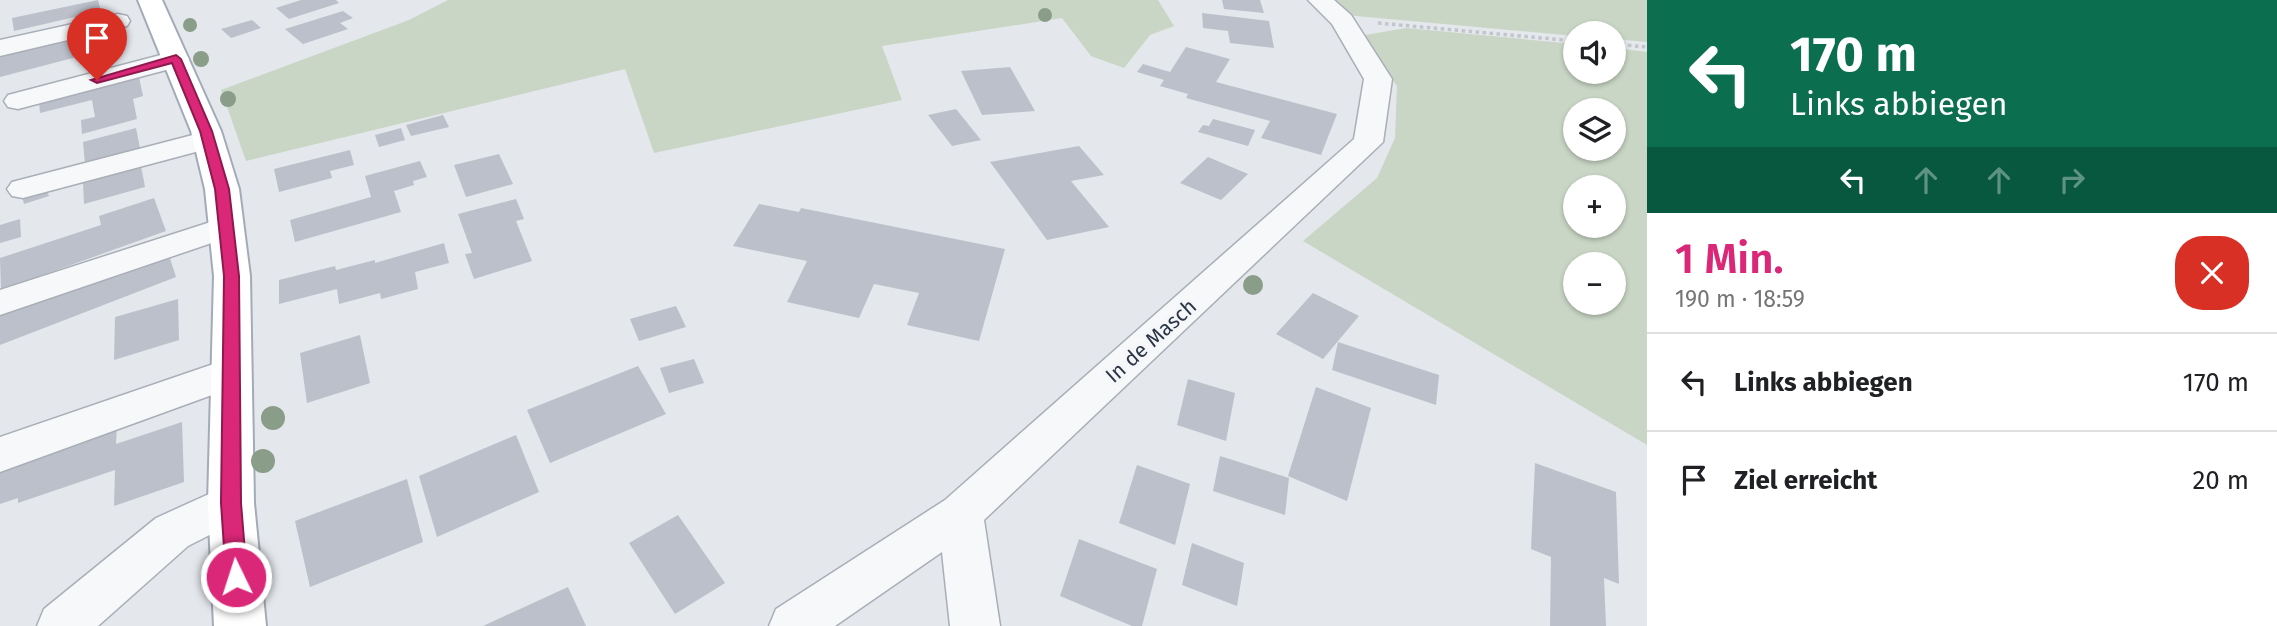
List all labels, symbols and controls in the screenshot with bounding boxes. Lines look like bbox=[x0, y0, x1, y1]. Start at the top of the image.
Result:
pin bbox=[67, 8, 127, 80]
icon: arrive bbox=[78, 19, 116, 57]
map controls bbox=[1563, 21, 1626, 315]
button: sound bbox=[1563, 21, 1626, 84]
text: 170 m bbox=[1790, 25, 1917, 84]
icon: left bbox=[1675, 28, 1766, 119]
text: Links abbiegen bbox=[1790, 85, 2008, 123]
button: layers bbox=[1563, 98, 1626, 161]
icon: left bbox=[1834, 161, 1872, 199]
icon: ahead bbox=[1907, 161, 1945, 199]
icon: ahead bbox=[1980, 161, 2018, 199]
icon: right bbox=[2053, 161, 2091, 199]
button: + bbox=[1563, 175, 1626, 238]
text: 1 Min. bbox=[1675, 234, 1784, 284]
button: close bbox=[2175, 236, 2249, 310]
button: − bbox=[1563, 252, 1626, 315]
text: 190 m · 18:59 bbox=[1675, 285, 1805, 313]
street label: In de Masch bbox=[1100, 293, 1202, 389]
icon: left bbox=[1675, 363, 1713, 401]
text: Links abbiegen bbox=[1734, 367, 1913, 398]
text: 170 m bbox=[2183, 367, 2249, 398]
icon: arrive bbox=[1675, 461, 1713, 499]
text: Ziel erreicht bbox=[1734, 465, 1877, 496]
text: 20 m bbox=[2192, 465, 2249, 496]
position arrow bbox=[199, 540, 273, 614]

